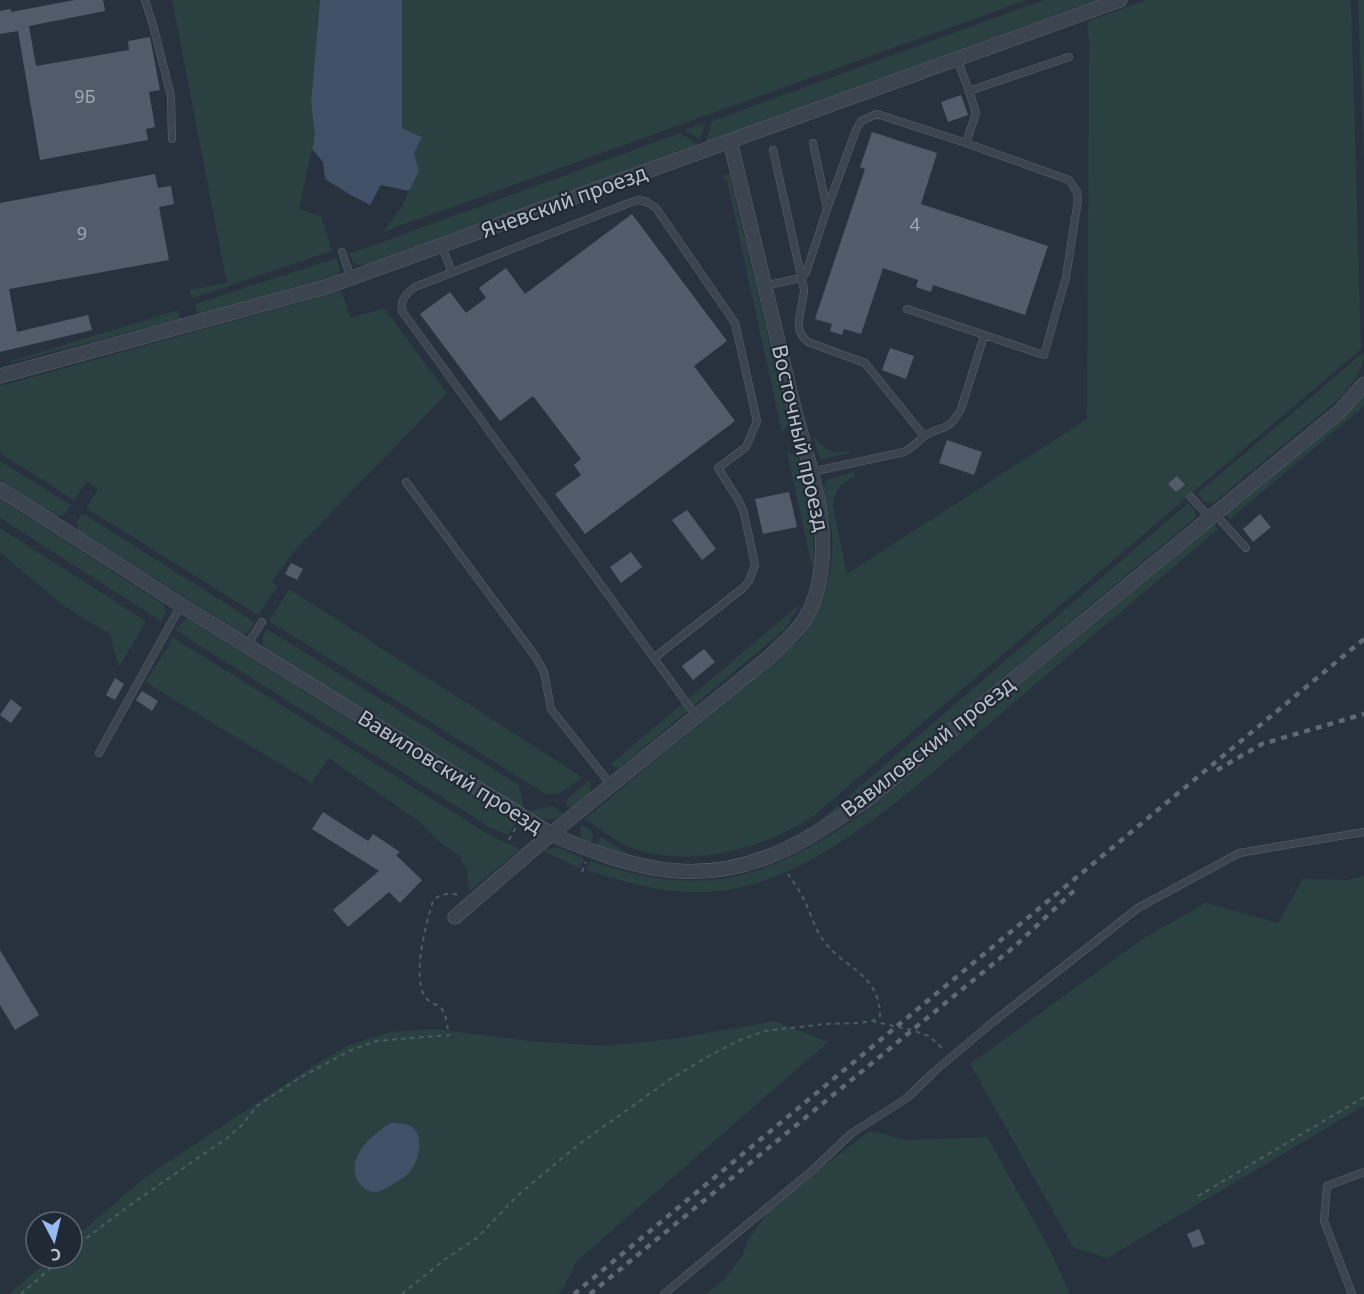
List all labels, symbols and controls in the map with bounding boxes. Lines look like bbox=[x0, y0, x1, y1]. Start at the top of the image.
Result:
house number: 9Б bbox=[74, 84, 96, 108]
street label: Ячевский проезд bbox=[477, 158, 651, 244]
house number: 4 bbox=[910, 212, 920, 236]
house number: 9 bbox=[77, 221, 87, 245]
street label: Восточный проезд bbox=[766, 342, 836, 534]
street label: Вавиловский проезд bbox=[835, 670, 1020, 823]
street label: Вавиловский проезд bbox=[353, 703, 548, 839]
north arrow bbox=[24, 1210, 84, 1270]
text: С bbox=[49, 1243, 62, 1266]

